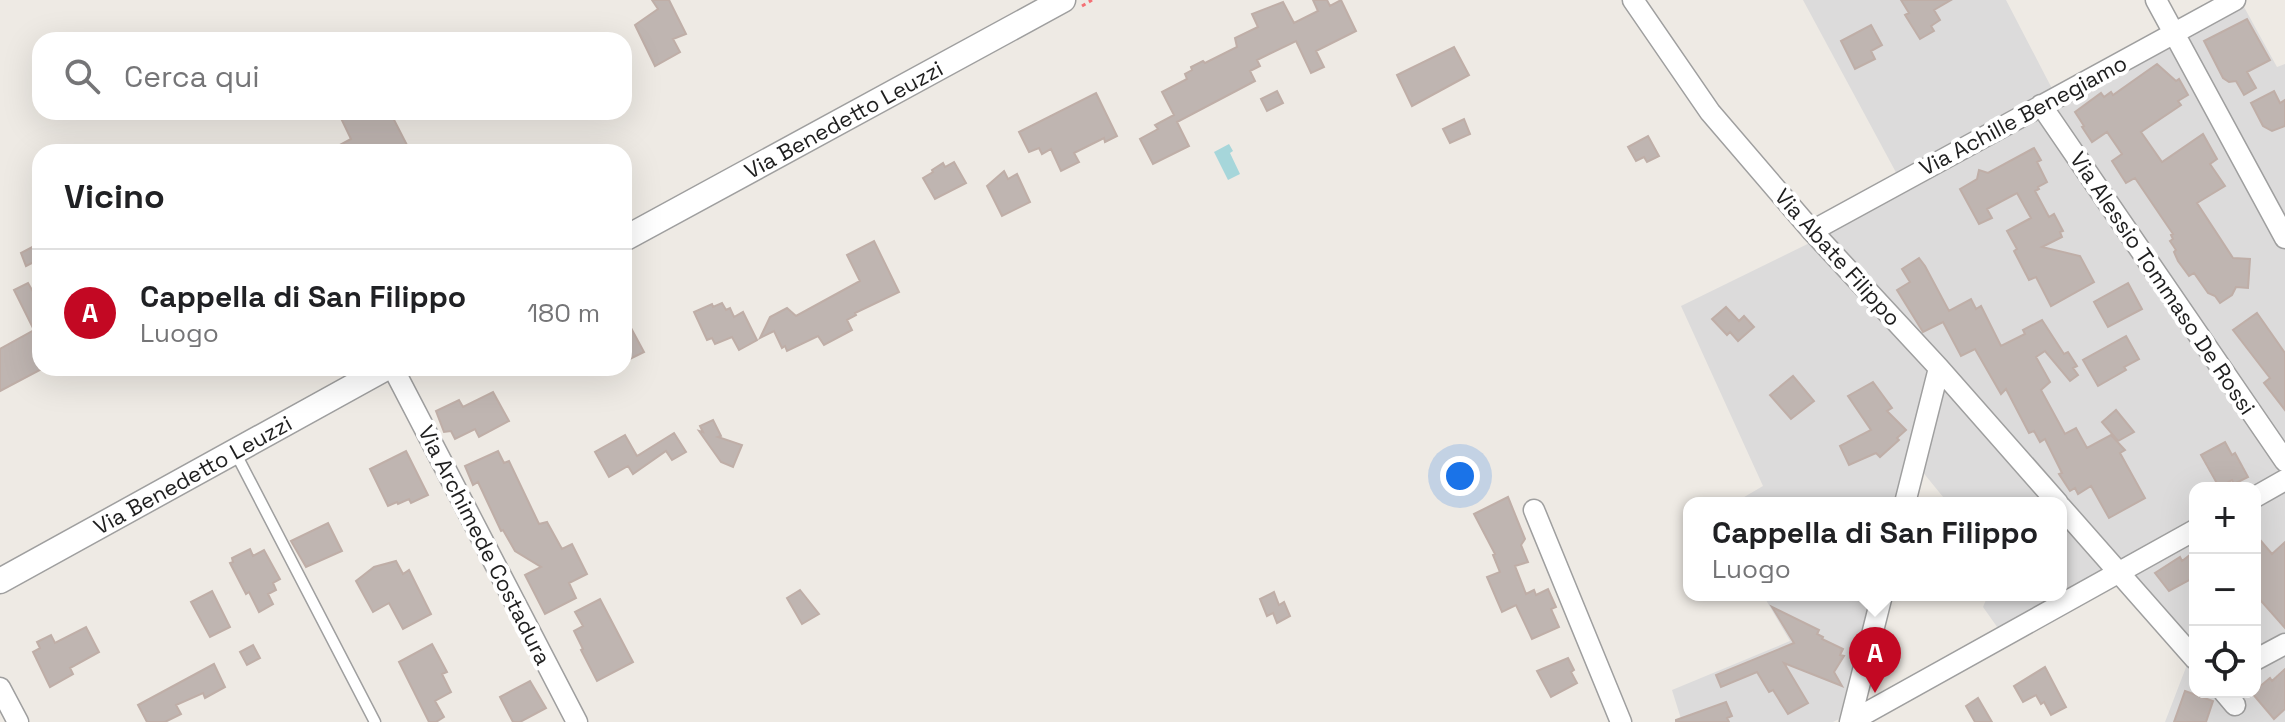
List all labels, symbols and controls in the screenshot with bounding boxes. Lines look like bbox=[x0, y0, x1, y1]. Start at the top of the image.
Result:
search box bbox=[32, 32, 632, 120]
street label: Via Achille Benegiamo bbox=[1914, 48, 2132, 182]
icon: search bbox=[60, 54, 104, 98]
street label: Via Benedetto Leuzzi bbox=[739, 54, 948, 185]
text: Cerca qui bbox=[124, 57, 260, 96]
street label: Via Alessio Tommaso De Rossi bbox=[2064, 146, 2262, 420]
text: Vicino bbox=[64, 175, 165, 218]
street label: Via Abate Filippo bbox=[1769, 182, 1907, 332]
text: Cappella di San Filippo bbox=[140, 277, 466, 316]
text: A bbox=[82, 296, 98, 330]
text: 180 m bbox=[527, 296, 600, 330]
text: Luogo bbox=[140, 316, 219, 350]
street label: Via Benedetto Leuzzi bbox=[89, 409, 297, 541]
street label: Via Archimede Costadura bbox=[412, 420, 558, 670]
your location bbox=[1440, 456, 1480, 496]
map controls bbox=[2189, 482, 2261, 698]
button: + bbox=[2189, 482, 2261, 554]
popup bbox=[1683, 497, 2067, 601]
text: Cappella di San Filippo bbox=[1712, 513, 2038, 552]
text: Luogo bbox=[1712, 552, 1791, 586]
button: − bbox=[2189, 554, 2261, 626]
button: locate bbox=[2189, 626, 2261, 698]
pin: A bbox=[1849, 627, 1901, 693]

